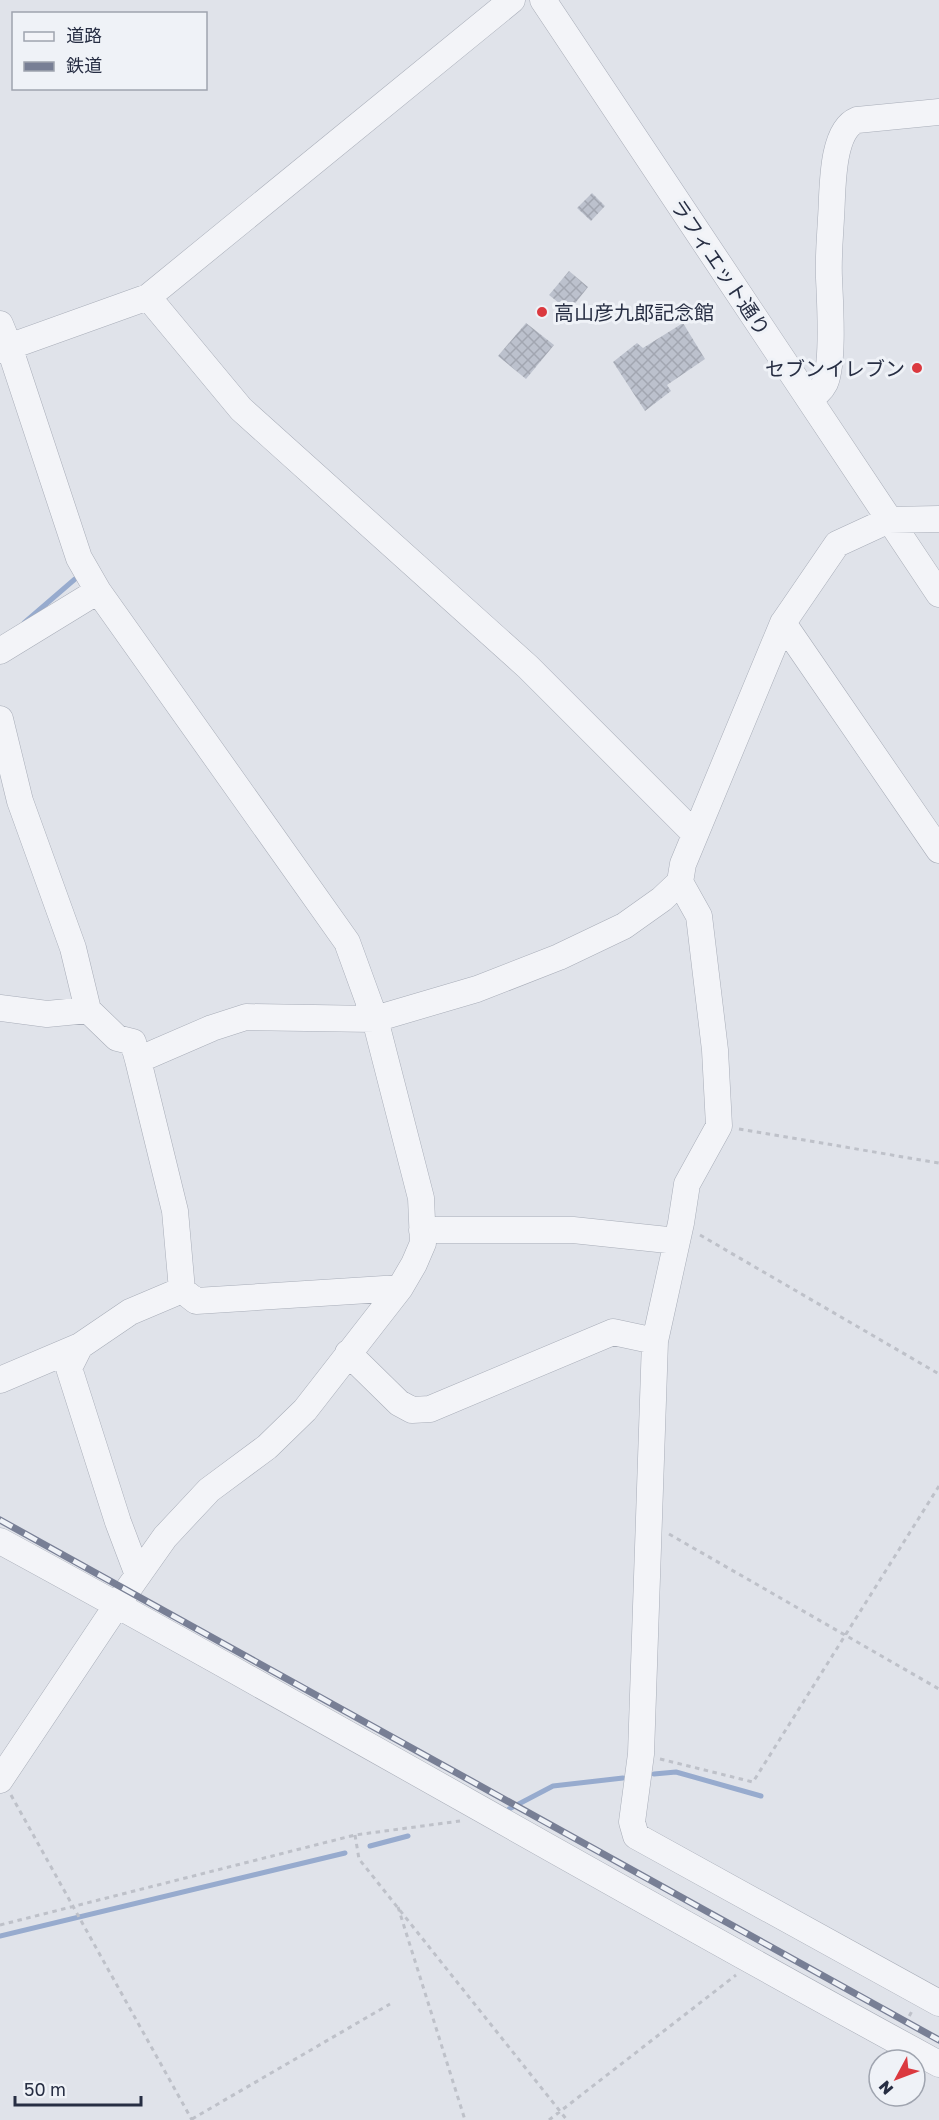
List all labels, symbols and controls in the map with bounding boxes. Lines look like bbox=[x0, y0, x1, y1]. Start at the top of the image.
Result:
legend bbox=[12, 12, 207, 90]
text: 道路 bbox=[66, 24, 102, 46]
text: 鉄道 bbox=[66, 54, 102, 76]
street label: ラフィエット通り bbox=[666, 194, 776, 340]
place label: 高山彦九郎記念館 bbox=[554, 300, 714, 324]
marker: 高山彦九郎記念館 bbox=[535, 305, 549, 319]
place label: セブンイレブン bbox=[765, 356, 905, 380]
marker: セブンイレブン bbox=[910, 361, 924, 375]
north arrow bbox=[867, 2048, 927, 2108]
scale bar bbox=[15, 2069, 141, 2107]
text: N bbox=[874, 2077, 897, 2099]
text: 50 m bbox=[24, 2078, 66, 2100]

